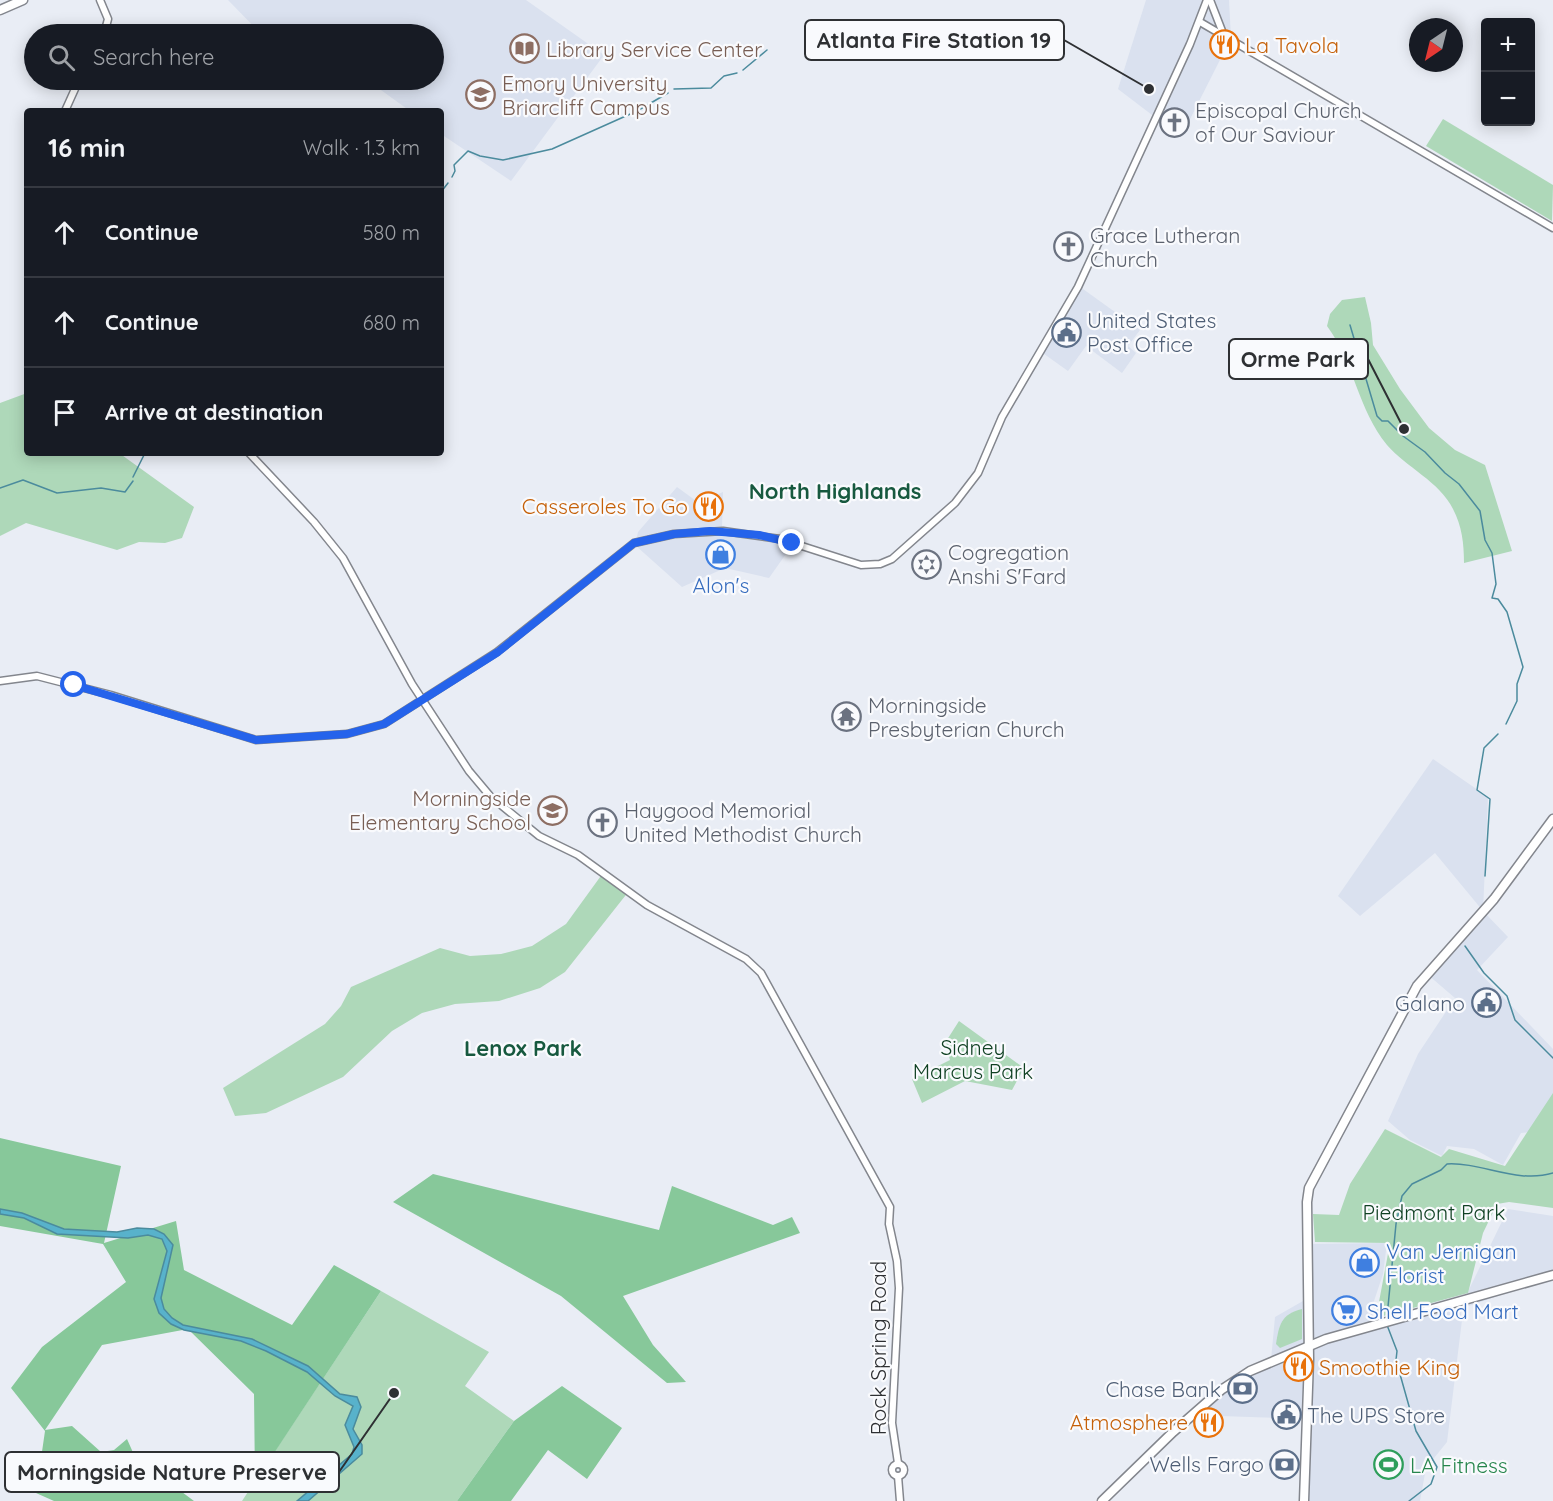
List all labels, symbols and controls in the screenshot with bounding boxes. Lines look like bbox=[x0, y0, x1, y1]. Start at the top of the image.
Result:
north arrow bbox=[1409, 18, 1463, 72]
map controls bbox=[1481, 18, 1535, 126]
button: + bbox=[1481, 18, 1535, 72]
callout: Atlanta Fire Station 19 bbox=[805, 20, 1064, 60]
search box bbox=[24, 24, 444, 90]
text: Atlanta Fire Station 19 bbox=[817, 26, 1051, 54]
restaurant icon: La Tavola bbox=[1208, 29, 1240, 61]
place label: La Tavola bbox=[1245, 32, 1339, 58]
library icon: Library Service Center bbox=[509, 33, 541, 65]
place label: Library Service Center bbox=[546, 36, 762, 62]
icon: search bbox=[45, 41, 78, 74]
text: Search here bbox=[93, 43, 214, 71]
place label: Emory University Briarcliff Campus bbox=[502, 70, 670, 120]
button: − bbox=[1481, 72, 1535, 126]
school or university icon: Emory University Briarcliff Campus bbox=[465, 79, 497, 111]
place label: Episcopal Church of Our Saviour bbox=[1195, 97, 1362, 147]
church icon: Episcopal Church of Our Saviour bbox=[1158, 106, 1190, 138]
text: 16 min bbox=[48, 131, 125, 164]
text: Walk · 1.3 km bbox=[303, 135, 420, 160]
icon: ahead bbox=[48, 216, 81, 249]
text: Continue bbox=[105, 218, 199, 246]
text: 580 m bbox=[363, 220, 420, 245]
place label: Grace Lutheran Church bbox=[1090, 222, 1240, 272]
church icon: Grace Lutheran Church bbox=[1053, 231, 1085, 263]
icon: ahead bbox=[48, 306, 81, 339]
place label: United States Post Office bbox=[1087, 307, 1216, 357]
text: Continue bbox=[105, 308, 199, 336]
text: 680 m bbox=[363, 310, 420, 335]
public building icon: United States Post Office bbox=[1050, 316, 1082, 348]
callout: Orme Park bbox=[1229, 339, 1368, 379]
text: Orme Park bbox=[1241, 345, 1355, 373]
icon: arrive bbox=[48, 396, 81, 429]
text: Arrive at destination bbox=[105, 398, 323, 426]
district label: North Highlands bbox=[749, 477, 921, 505]
restaurant icon: Casseroles To Go bbox=[693, 490, 725, 522]
place label: Casseroles To Go bbox=[522, 493, 688, 519]
route end bbox=[778, 529, 804, 555]
shop icon: Alon's bbox=[705, 538, 737, 570]
place label: Cogregation Anshi S'Fard bbox=[948, 539, 1069, 589]
synagogue icon: Cogregation Anshi S'Fard bbox=[911, 548, 943, 580]
place label: Alon's bbox=[693, 572, 749, 598]
route start bbox=[60, 671, 86, 697]
place label: Morningside Presbyterian Church bbox=[868, 692, 1065, 742]
temple icon: Morningside Presbyterian Church bbox=[831, 701, 863, 733]
place label: Morningside Elementary School bbox=[349, 785, 531, 835]
school or university icon: Morningside Elementary School bbox=[536, 794, 568, 826]
place label: Haygood Memorial United Methodist Church bbox=[624, 797, 862, 847]
church icon: Haygood Memorial United Methodist Church bbox=[587, 806, 619, 838]
public building icon: Galano bbox=[1470, 987, 1502, 1019]
place label: Galano bbox=[1395, 990, 1465, 1016]
district label: Lenox Park bbox=[464, 1034, 582, 1062]
park label: Sidney Marcus Park bbox=[913, 1034, 1033, 1084]
park label: Piedmont Park bbox=[1363, 1199, 1505, 1225]
place label: Van Jernigan Florist bbox=[1386, 1238, 1517, 1288]
shop icon: Van Jernigan Florist bbox=[1349, 1247, 1381, 1279]
street label: Rock Spring Road bbox=[865, 1261, 891, 1435]
supermarket icon: Shell Food Mart bbox=[1330, 1295, 1362, 1327]
place label: Shell Food Mart bbox=[1367, 1298, 1519, 1324]
restaurant icon: Smoothie King bbox=[1282, 1351, 1314, 1383]
place label: Smoothie King bbox=[1319, 1354, 1460, 1380]
bank icon: Chase Bank bbox=[1226, 1373, 1258, 1405]
place label: Chase Bank bbox=[1105, 1376, 1221, 1402]
public building icon: The UPS Store bbox=[1270, 1399, 1302, 1431]
place label: The UPS Store bbox=[1307, 1402, 1445, 1428]
restaurant icon: Atmosphere bbox=[1193, 1406, 1225, 1438]
place label: Atmosphere bbox=[1070, 1409, 1188, 1435]
bank icon: Wells Fargo bbox=[1269, 1448, 1301, 1480]
sports icon: LA Fitness bbox=[1373, 1449, 1405, 1481]
place label: Wells Fargo bbox=[1150, 1451, 1264, 1477]
callout: Morningside Nature Preserve bbox=[5, 1452, 339, 1492]
place label: LA Fitness bbox=[1410, 1452, 1508, 1478]
text: Morningside Nature Preserve bbox=[17, 1458, 327, 1486]

